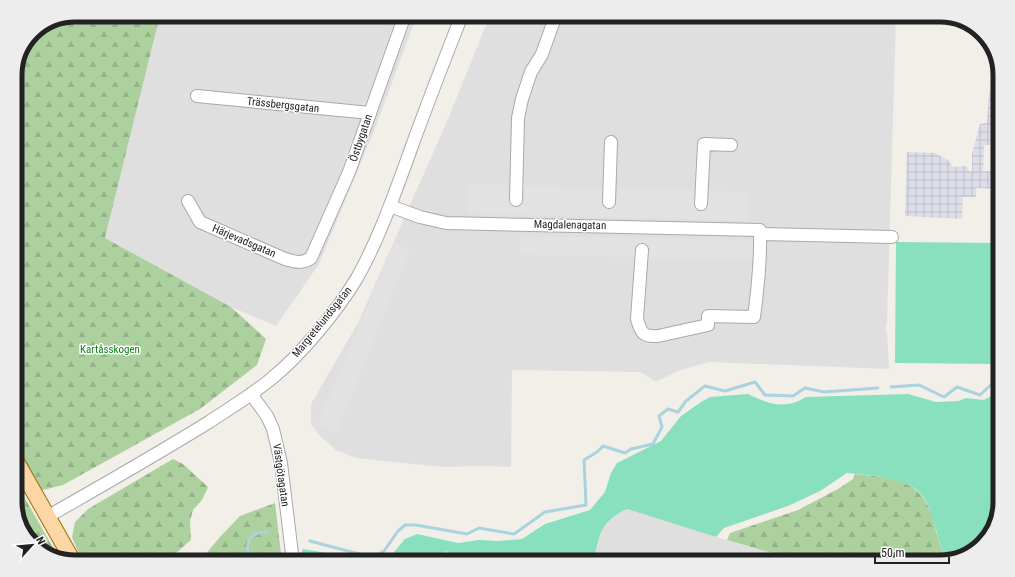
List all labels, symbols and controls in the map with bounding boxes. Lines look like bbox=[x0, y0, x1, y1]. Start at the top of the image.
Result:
street label: Trässbergsgatan bbox=[246, 95, 320, 115]
street label: Östbygatan bbox=[347, 113, 375, 163]
street label: Magdalenagatan bbox=[534, 218, 606, 232]
street label: Härjevadsgatan bbox=[210, 222, 278, 260]
street label: Margretelundsgatan bbox=[289, 284, 355, 360]
park label: Kartåsskogen bbox=[80, 343, 140, 356]
street label: Västgötagatan bbox=[270, 443, 292, 507]
north arrow bbox=[12, 525, 52, 565]
text: N bbox=[33, 535, 48, 547]
scale bar bbox=[875, 539, 949, 565]
text: 50 m bbox=[881, 546, 905, 560]

